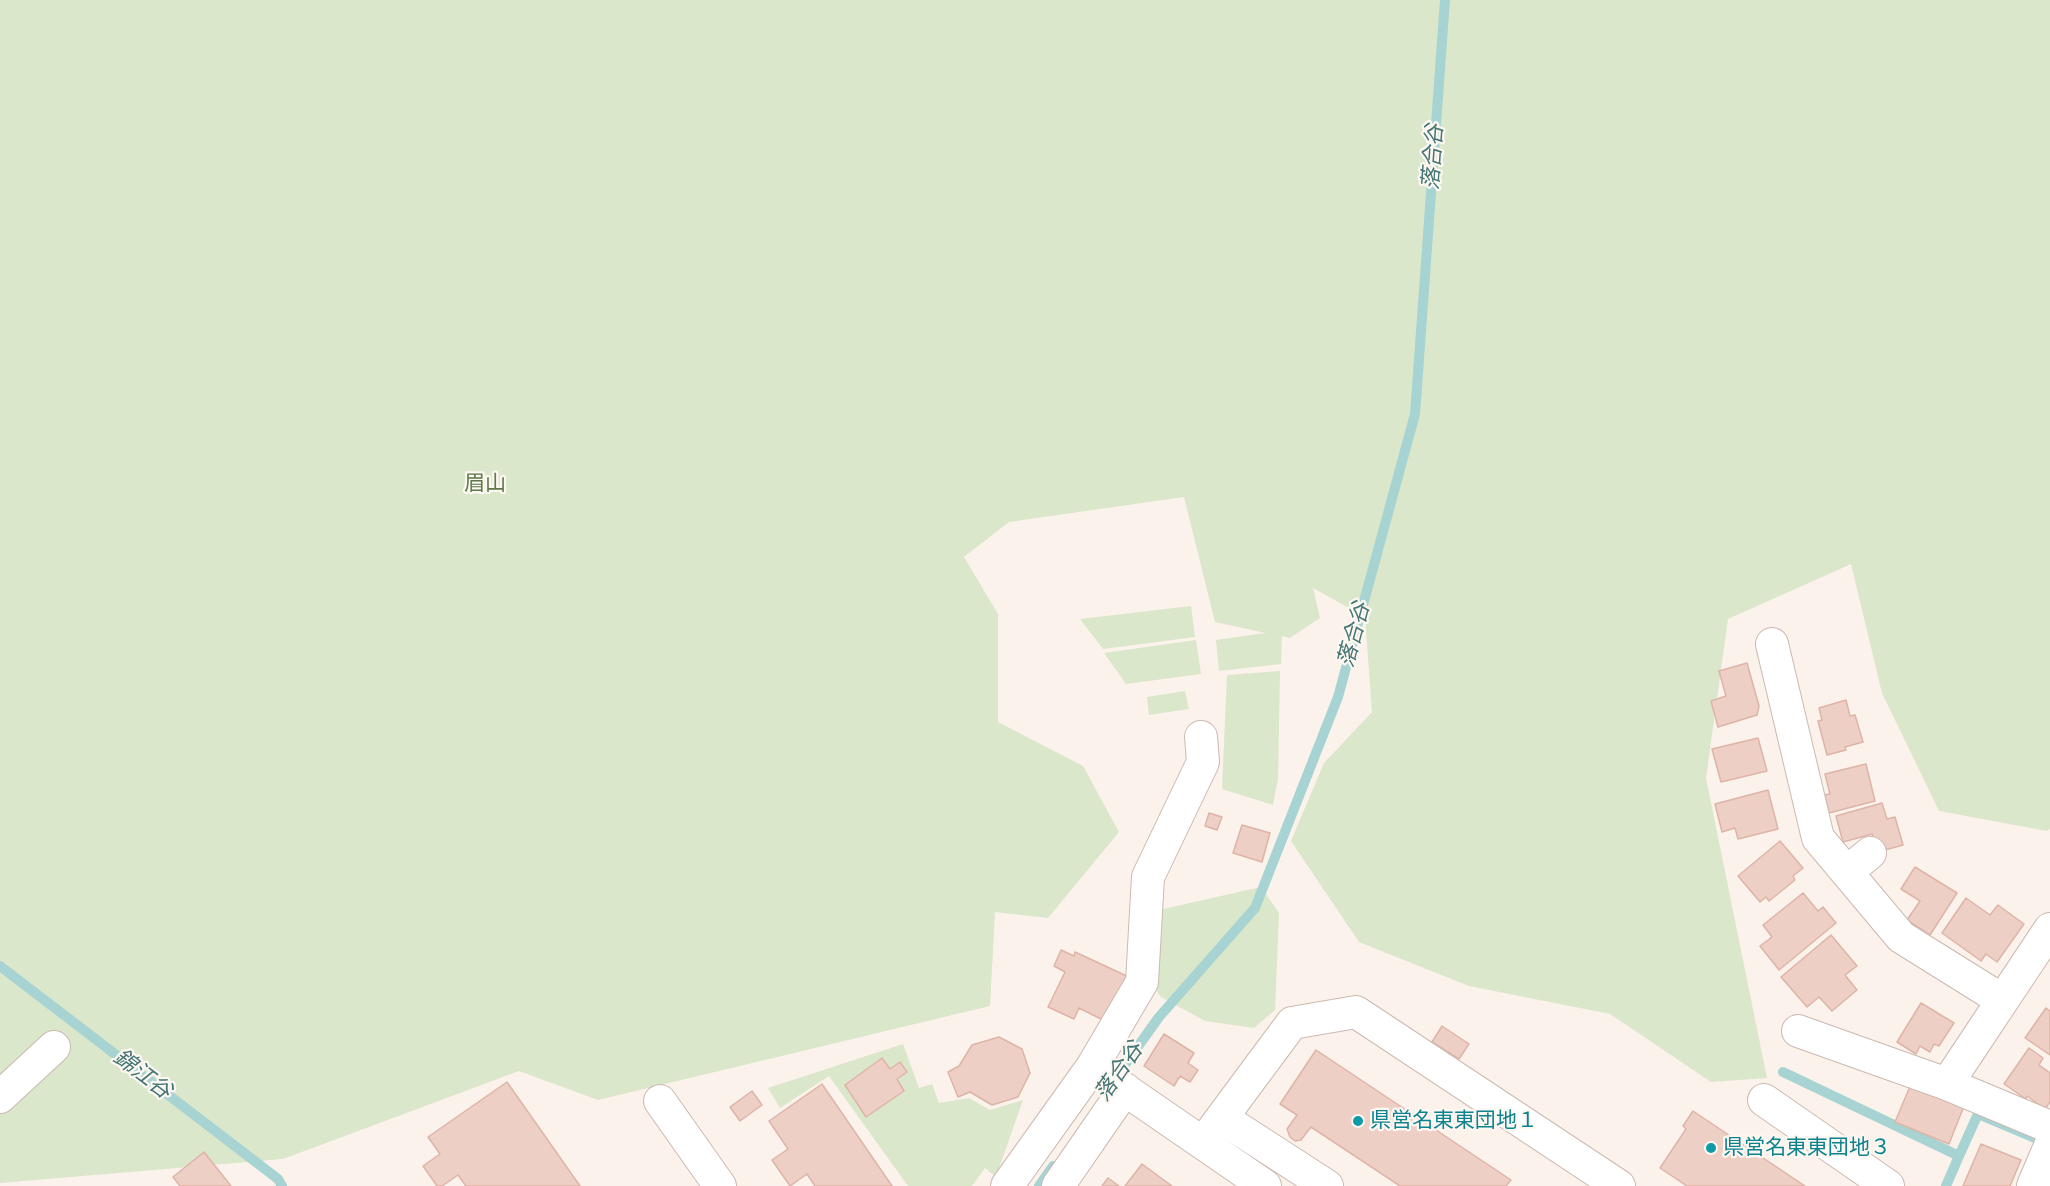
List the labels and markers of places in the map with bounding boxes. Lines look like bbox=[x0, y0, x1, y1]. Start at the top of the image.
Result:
place label: 県営名東東団地１ bbox=[1370, 1108, 1538, 1134]
marker: 県営名東東団地１ bbox=[1351, 1114, 1365, 1128]
place label: 県営名東東団地３ bbox=[1723, 1135, 1891, 1161]
marker: 県営名東東団地３ bbox=[1704, 1141, 1718, 1155]

